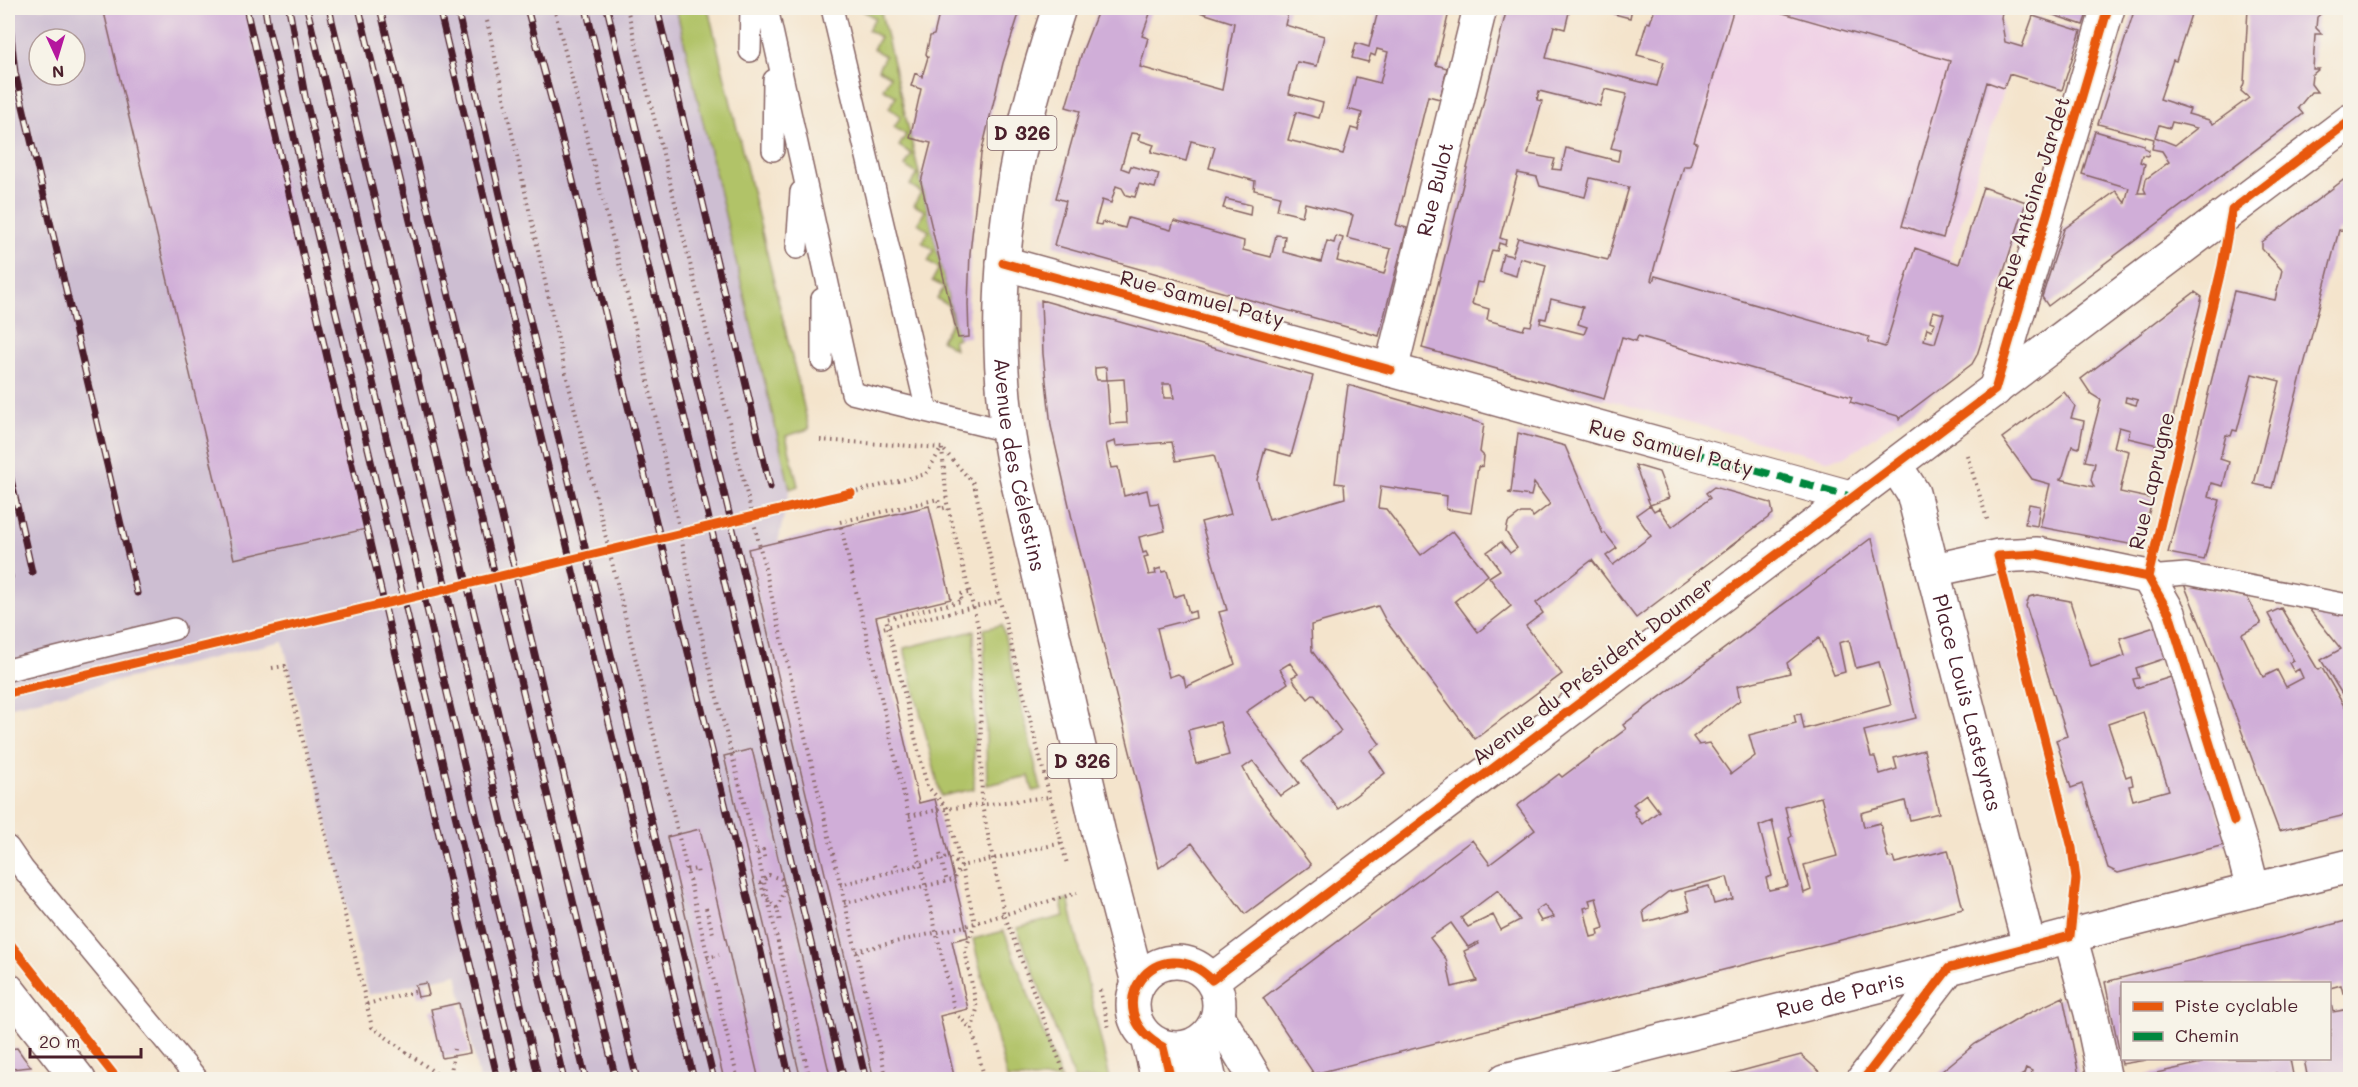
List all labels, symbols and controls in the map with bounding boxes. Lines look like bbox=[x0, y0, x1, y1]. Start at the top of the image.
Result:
north arrow bbox=[27, 27, 87, 87]
text: N bbox=[51, 62, 65, 83]
street label: Rue Antoine Jardet bbox=[1990, 92, 2075, 293]
road number: D 326 bbox=[988, 116, 1056, 150]
street label: Rue Bulot bbox=[1409, 139, 1459, 239]
street label: Rue Samuel Paty bbox=[1117, 263, 1287, 332]
street label: Avenue des Célestins bbox=[989, 357, 1053, 574]
street label: Rue Laprugne bbox=[2122, 409, 2180, 552]
street label: Rue Samuel Paty bbox=[1586, 412, 1756, 481]
street label: Avenue du Président Doumer bbox=[1465, 570, 1719, 770]
street label: Place Louis Lasteyras bbox=[1927, 591, 2009, 814]
road number: D 326 bbox=[1048, 744, 1116, 778]
street label: Rue de Paris bbox=[1773, 965, 1907, 1023]
legend bbox=[2121, 982, 2331, 1060]
text: Piste cyclable bbox=[2175, 993, 2299, 1017]
scale bar bbox=[30, 1021, 141, 1059]
text: Chemin bbox=[2175, 1023, 2239, 1047]
text: 20 m bbox=[39, 1029, 80, 1053]

